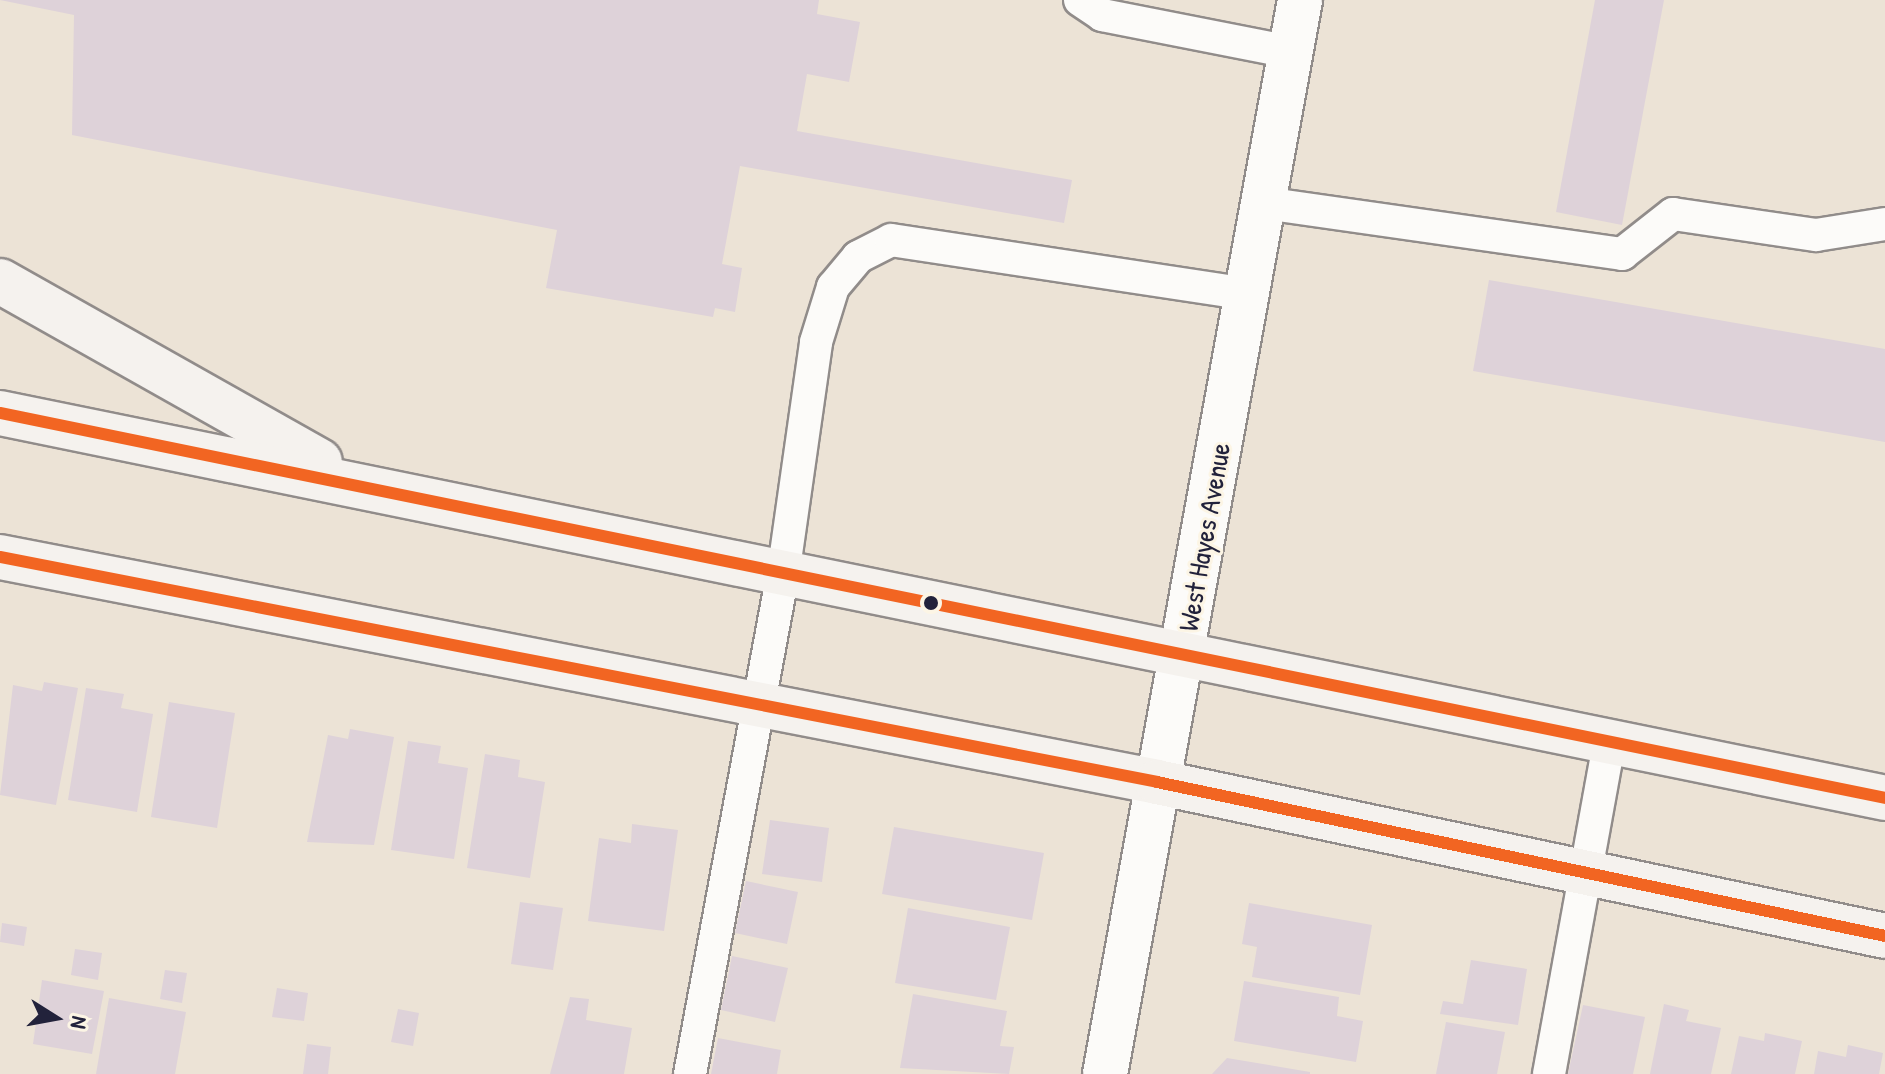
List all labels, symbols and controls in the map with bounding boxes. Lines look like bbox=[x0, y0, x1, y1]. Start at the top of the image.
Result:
street label: West Hayes Avenue bbox=[1171, 440, 1237, 634]
unlabelled marker bbox=[923, 595, 939, 611]
north arrow bbox=[16, 978, 96, 1058]
text: N bbox=[64, 1014, 95, 1031]

